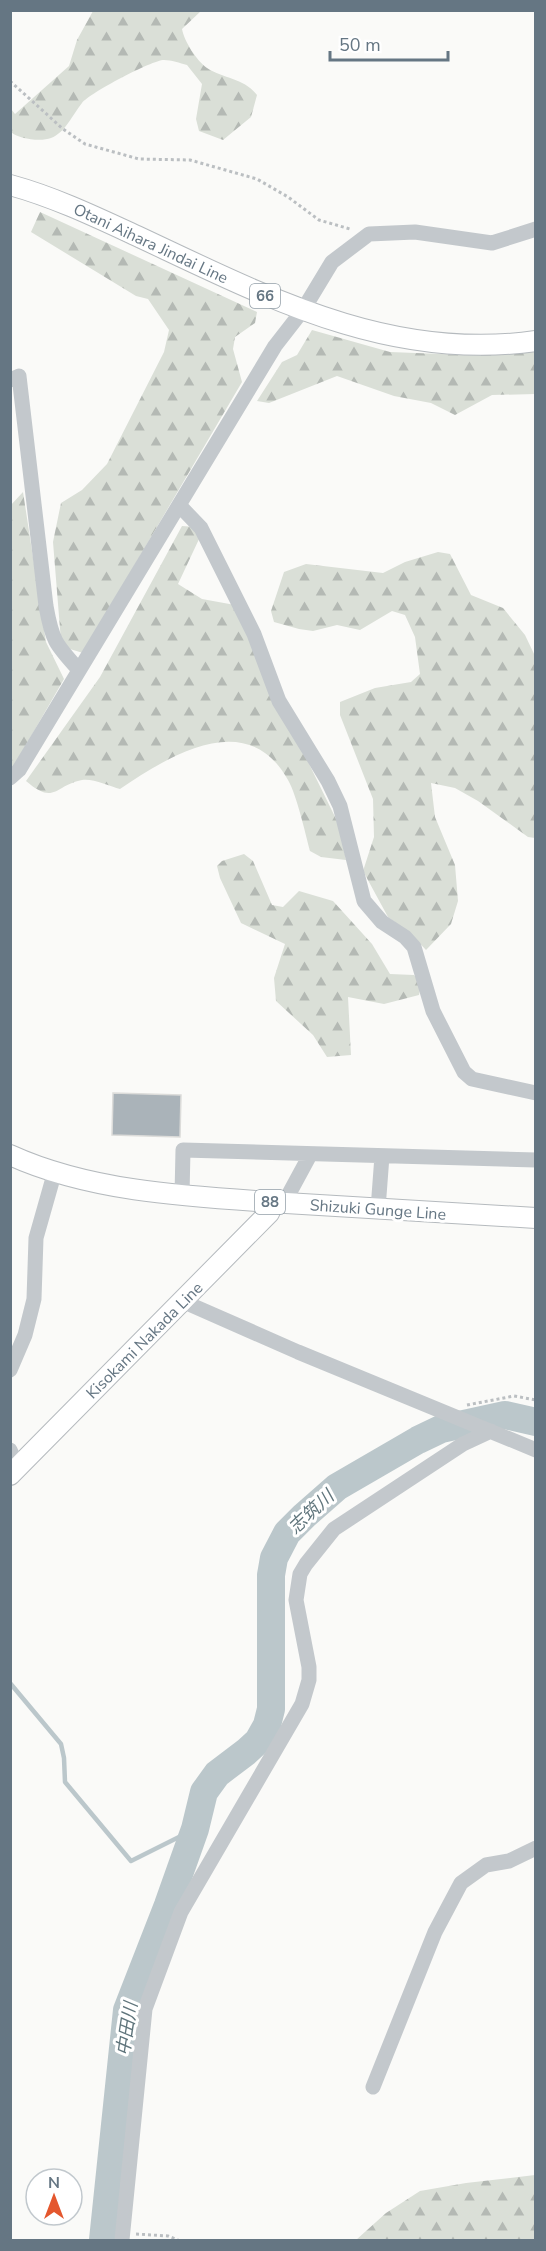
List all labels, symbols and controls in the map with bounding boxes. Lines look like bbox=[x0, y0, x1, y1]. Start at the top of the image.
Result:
scale bar bbox=[330, 24, 448, 62]
text: 50 m bbox=[339, 33, 381, 57]
street label: Otani Aihara Jindai Line bbox=[70, 198, 231, 289]
road number: 66 bbox=[250, 284, 280, 308]
road number: 88 bbox=[255, 1190, 285, 1214]
street label: Shizuki Gunge Line bbox=[309, 1194, 447, 1226]
street label: Kisokami Nakada Line bbox=[81, 1277, 208, 1404]
water label: 志筑川 bbox=[283, 1483, 340, 1539]
water label: 中田川 bbox=[111, 1998, 143, 2058]
north arrow bbox=[24, 2167, 84, 2227]
text: N bbox=[48, 2172, 60, 2194]

